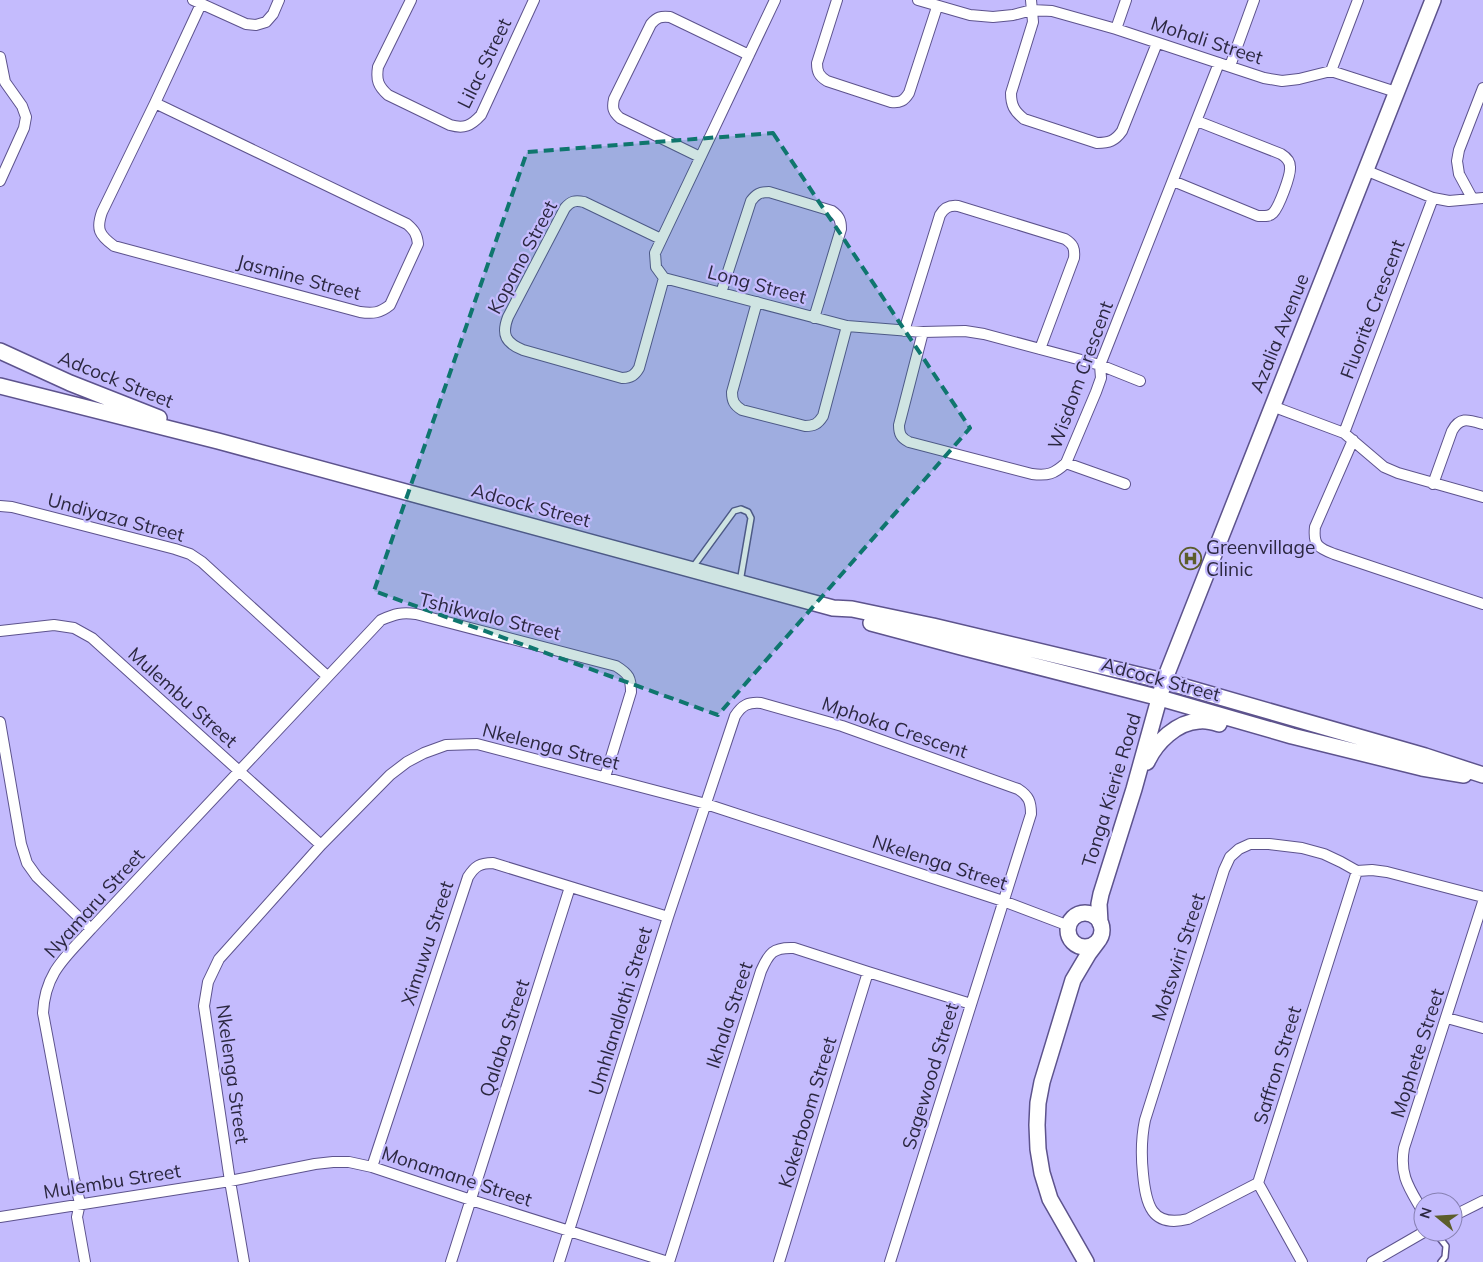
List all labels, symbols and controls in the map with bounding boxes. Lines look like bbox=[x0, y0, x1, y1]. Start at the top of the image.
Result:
street label: Mohali Street bbox=[1148, 11, 1266, 69]
street label: Lilac Street bbox=[452, 14, 516, 112]
street label: Kopano Street bbox=[482, 196, 562, 318]
street label: Fluorite Crescent bbox=[1334, 236, 1410, 382]
street label: Jasmine Street bbox=[234, 249, 364, 305]
street label: Long Street bbox=[705, 259, 809, 309]
street label: Azalia Avenue bbox=[1244, 270, 1314, 396]
street label: Wisdom Crescent bbox=[1042, 297, 1118, 452]
street label: Adcock Street bbox=[55, 345, 177, 413]
street label: Adcock Street bbox=[469, 478, 593, 532]
street label: Undiyaza Street bbox=[45, 487, 187, 547]
place label: Greenvillage Clinic bbox=[1206, 535, 1315, 581]
hospital icon: Greenvillage Clinic bbox=[1178, 546, 1202, 570]
street label: Tshikwalo Street bbox=[417, 587, 564, 645]
street label: Mulembu Street bbox=[123, 642, 243, 753]
street label: Adcock Street bbox=[1099, 652, 1223, 706]
street label: Mphoka Crescent bbox=[819, 691, 971, 763]
street label: Tonga Kierie Road bbox=[1076, 710, 1146, 870]
street label: Nkelenga Street bbox=[480, 717, 622, 775]
street label: Nkelenga Street bbox=[870, 829, 1011, 895]
street label: Nyamaru Street bbox=[39, 843, 150, 963]
street label: Ximuwu Street bbox=[396, 877, 459, 1008]
street label: Motswiri Street bbox=[1146, 890, 1210, 1024]
street label: Umhlandlothi Street bbox=[583, 923, 657, 1098]
street label: Ikhala Street bbox=[700, 958, 758, 1071]
street label: Qalaba Street bbox=[474, 976, 534, 1100]
street label: Mophete Street bbox=[1385, 985, 1449, 1121]
street label: Sagewood Street bbox=[896, 1000, 964, 1152]
street label: Nkelenga Street bbox=[211, 1003, 255, 1146]
street label: Saffron Street bbox=[1248, 1003, 1306, 1127]
street label: Kokerboom Street bbox=[773, 1033, 841, 1190]
street label: Monamane Street bbox=[379, 1140, 536, 1212]
street label: Mulembu Street bbox=[42, 1158, 183, 1204]
north arrow bbox=[1413, 1192, 1463, 1242]
text: N bbox=[1415, 1205, 1436, 1221]

